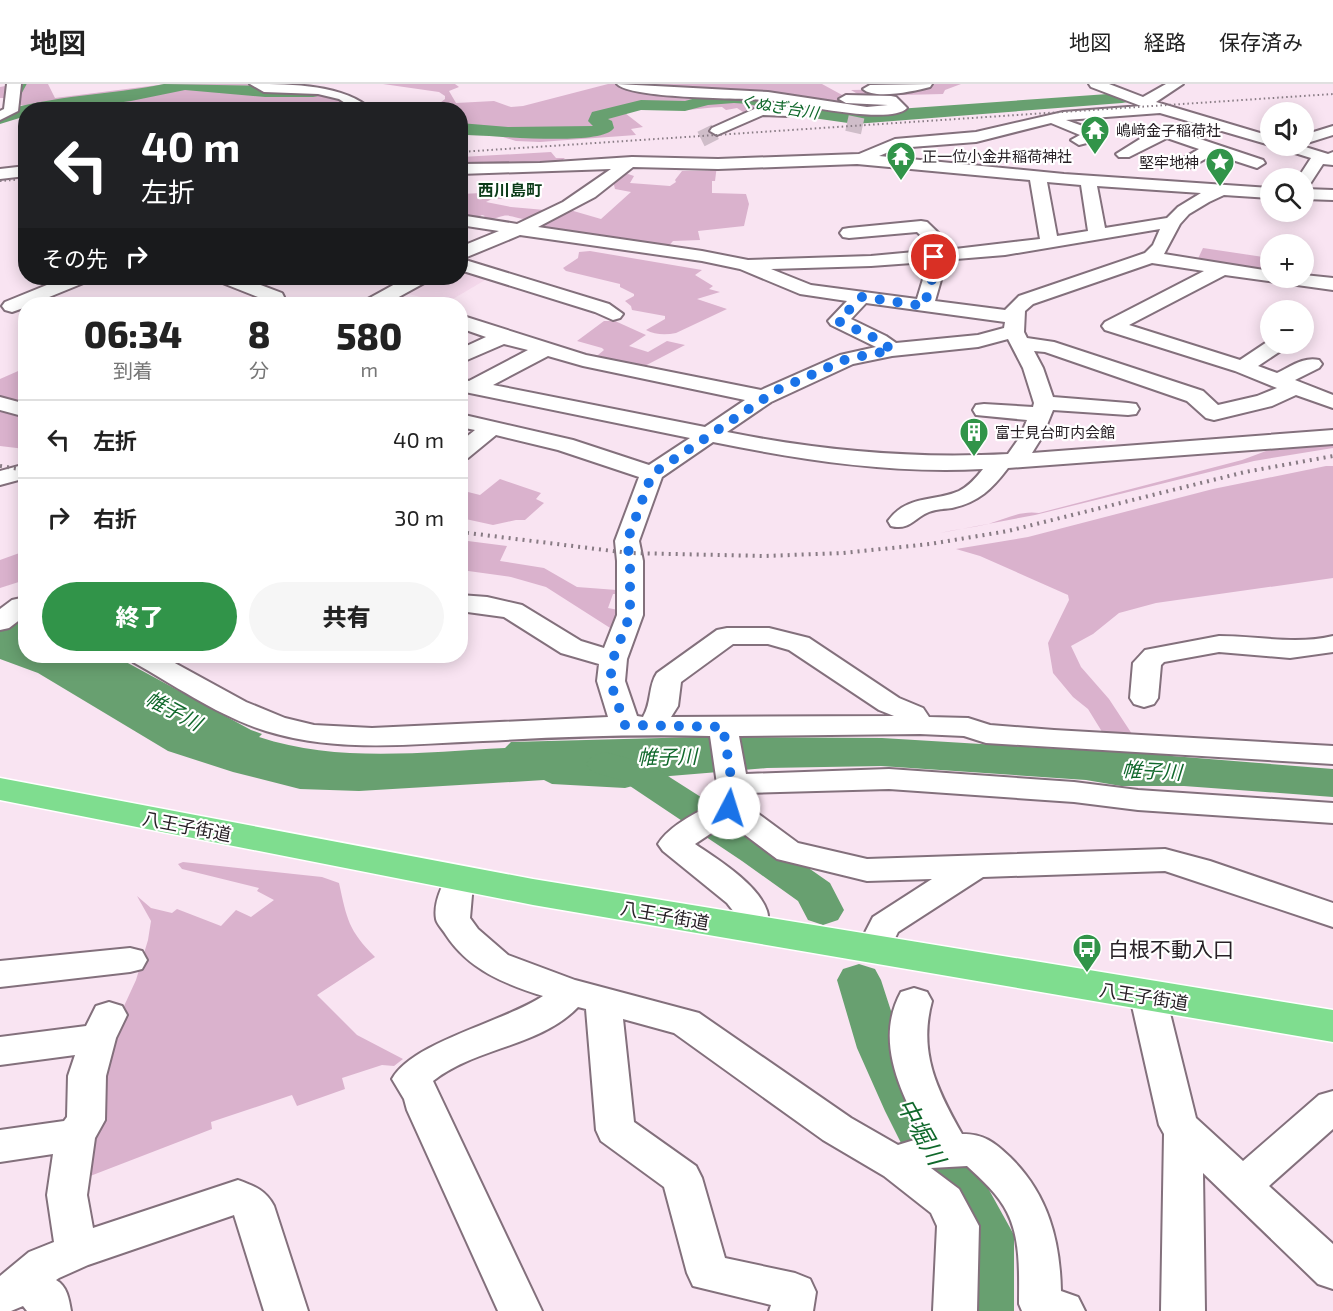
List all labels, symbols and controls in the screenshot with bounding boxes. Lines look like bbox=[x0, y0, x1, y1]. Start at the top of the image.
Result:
text: 地図 bbox=[30, 25, 86, 59]
text: 地図 bbox=[1069, 29, 1111, 54]
text: 経路 bbox=[1144, 29, 1186, 54]
text: 保存済み bbox=[1219, 29, 1303, 54]
water label: くぬぎ台川 bbox=[738, 90, 822, 122]
map controls bbox=[1260, 102, 1314, 354]
button: sound bbox=[1260, 102, 1314, 156]
temple icon: 嶋﨑金子稲荷社 bbox=[1079, 114, 1111, 156]
text: 40 m bbox=[141, 120, 240, 170]
place label: 嶋﨑金子稲荷社 bbox=[1116, 121, 1221, 139]
icon: left bbox=[42, 126, 120, 204]
temple icon: 正一位小金井稲荷神社 bbox=[885, 140, 917, 182]
place icon: 堅牢地神 bbox=[1204, 146, 1236, 188]
place label: 正一位小金井稲荷神社 bbox=[922, 147, 1072, 165]
place label: 堅牢地神 bbox=[1139, 153, 1199, 171]
button: search bbox=[1260, 168, 1314, 222]
text: 左折 bbox=[141, 175, 195, 207]
district label: 西川島町 bbox=[478, 180, 542, 199]
pin bbox=[908, 231, 959, 282]
button: + bbox=[1260, 234, 1314, 288]
icon: right bbox=[120, 240, 153, 273]
icon: arrive bbox=[917, 240, 950, 273]
text: その先 bbox=[42, 245, 108, 271]
button: − bbox=[1260, 300, 1314, 354]
text: 06:34 bbox=[84, 312, 182, 355]
text: 8 bbox=[248, 312, 271, 355]
text: 580 bbox=[336, 314, 402, 357]
text: m bbox=[360, 357, 378, 381]
text: 到着 bbox=[113, 358, 153, 382]
text: 分 bbox=[249, 358, 269, 382]
building icon: 富士見台町内会館 bbox=[958, 416, 990, 458]
icon: left bbox=[42, 423, 75, 456]
place label: 富士見台町内会館 bbox=[995, 423, 1115, 441]
text: 40 m bbox=[393, 426, 444, 452]
text: 左折 bbox=[93, 427, 137, 453]
icon: right bbox=[42, 501, 75, 534]
text: 30 m bbox=[394, 504, 444, 530]
text: 右折 bbox=[93, 505, 137, 531]
button: 終了 bbox=[42, 582, 237, 651]
button: 共有 bbox=[249, 582, 444, 651]
water label: 帷子川 bbox=[142, 685, 208, 736]
water label: 帷子川 bbox=[637, 743, 699, 769]
water label: 帷子川 bbox=[1121, 756, 1185, 784]
position arrow bbox=[697, 776, 761, 840]
street label: 八王子街道 bbox=[141, 807, 233, 845]
street label: 八王子街道 bbox=[619, 896, 711, 934]
bus stop icon: 白根不動入口 bbox=[1071, 932, 1103, 974]
place label: 白根不動入口 bbox=[1108, 936, 1234, 961]
street label: 八王子街道 bbox=[1098, 978, 1190, 1014]
water label: 中堀川 bbox=[892, 1092, 954, 1172]

